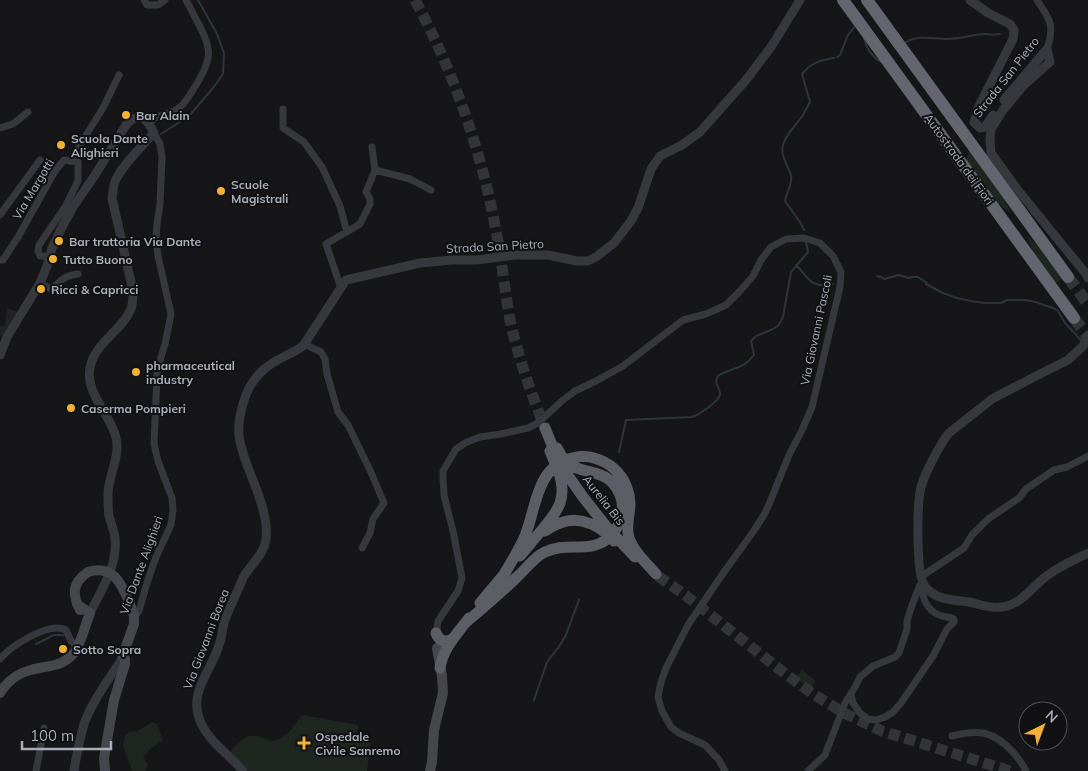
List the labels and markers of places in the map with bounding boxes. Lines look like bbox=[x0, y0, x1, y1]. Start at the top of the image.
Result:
place label: Bar Alain bbox=[136, 108, 190, 123]
marker: Bar Alain bbox=[120, 109, 132, 121]
place label: Scuola Dante Alighieri bbox=[71, 131, 148, 160]
marker: Scuola Dante Alighieri bbox=[55, 139, 67, 151]
place label: Scuole Magistrali bbox=[231, 177, 288, 206]
marker: Scuole Magistrali bbox=[215, 185, 227, 197]
place label: Bar trattoria Via Dante bbox=[69, 234, 202, 249]
marker: Bar trattoria Via Dante bbox=[53, 235, 65, 247]
place label: Tutto Buono bbox=[63, 252, 133, 267]
marker: Tutto Buono bbox=[47, 253, 59, 265]
place label: Ricci & Capricci bbox=[51, 282, 138, 297]
marker: Ricci & Capricci bbox=[35, 283, 47, 295]
place label: pharmaceutical industry bbox=[146, 358, 235, 387]
marker: pharmaceutical industry bbox=[130, 366, 142, 378]
place label: Caserma Pompieri bbox=[81, 401, 186, 416]
marker: Caserma Pompieri bbox=[65, 402, 77, 414]
place label: Sotto Sopra bbox=[73, 642, 141, 657]
marker: Sotto Sopra bbox=[57, 643, 69, 655]
place label: Ospedale Civile Sanremo bbox=[315, 729, 401, 758]
marker: Ospedale Civile Sanremo bbox=[297, 736, 311, 750]

